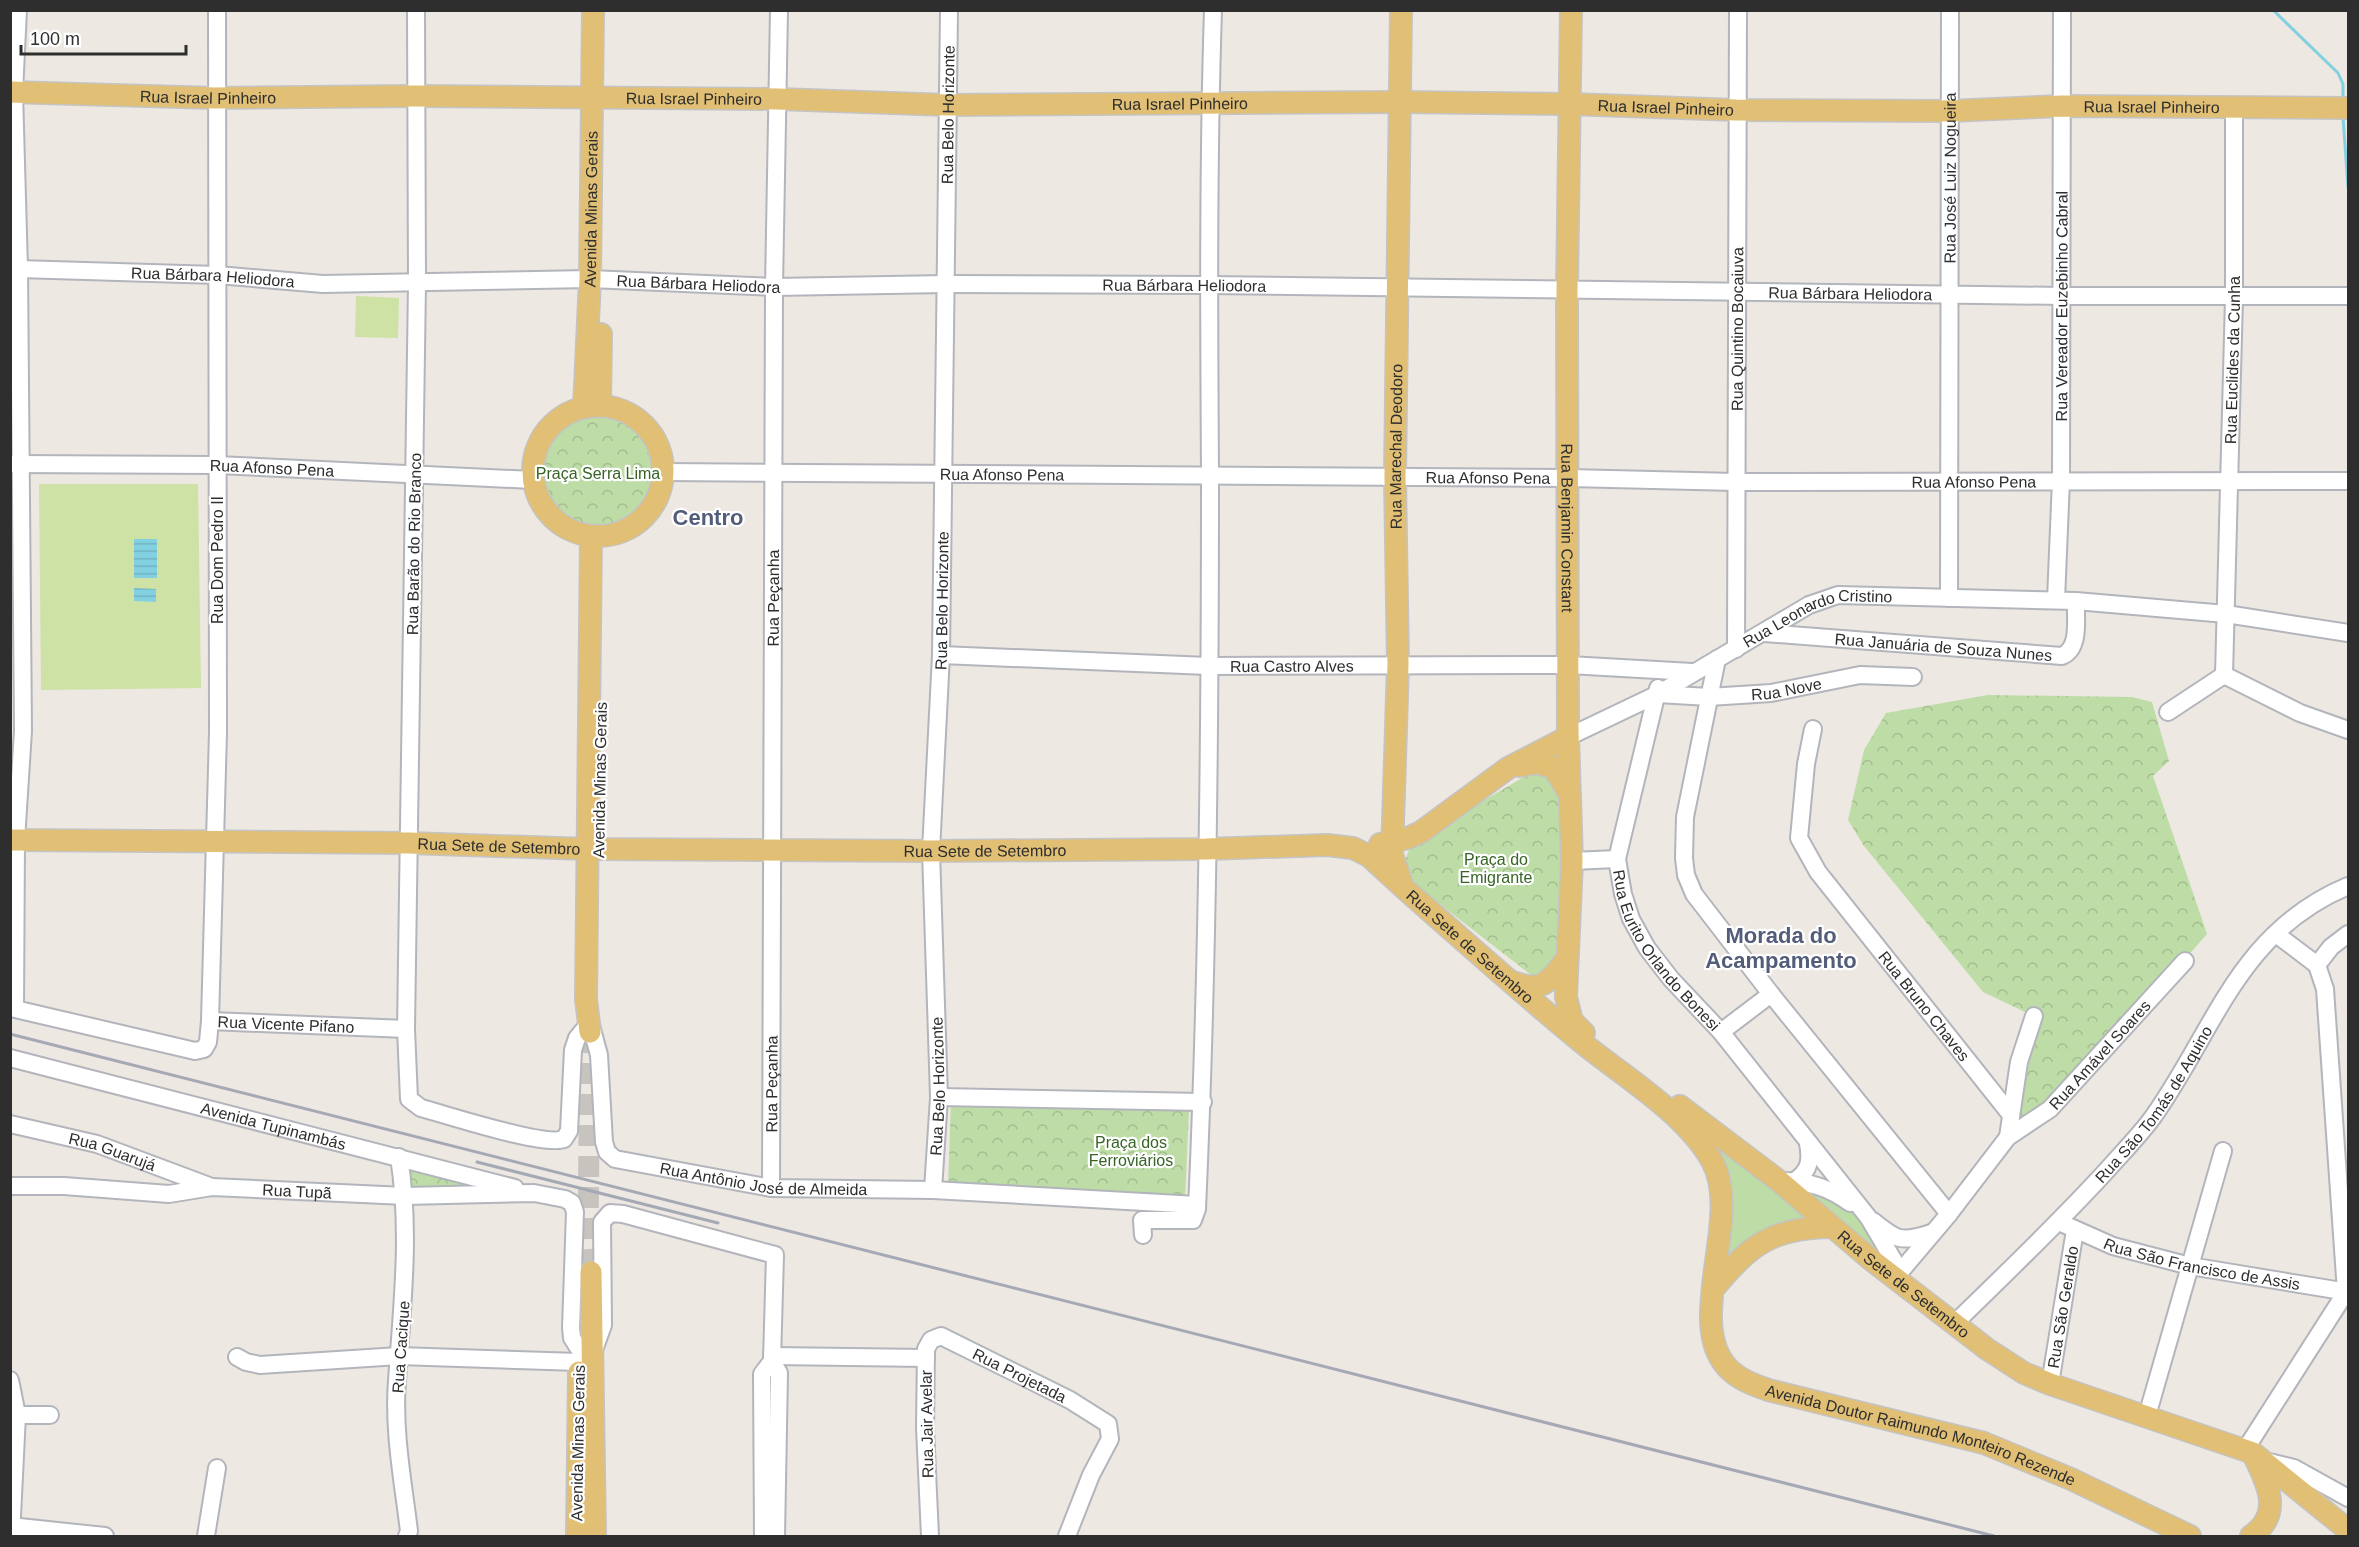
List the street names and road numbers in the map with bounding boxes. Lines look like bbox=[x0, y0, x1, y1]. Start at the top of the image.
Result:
street label: Rua Belo Horizonte bbox=[938, 45, 957, 184]
street label: Rua Israel Pinheiro bbox=[140, 87, 276, 107]
street label: Rua Israel Pinheiro bbox=[626, 89, 762, 107]
street label: Rua José Luiz Nogueira bbox=[1941, 92, 1958, 263]
street label: Rua Israel Pinheiro bbox=[1112, 95, 1248, 112]
street label: Rua Israel Pinheiro bbox=[1597, 97, 1734, 118]
street label: Rua Israel Pinheiro bbox=[2083, 98, 2220, 116]
street label: Avenida Minas Gerais bbox=[581, 131, 600, 288]
street label: Rua Vereador Euzebinho Cabral bbox=[2053, 191, 2070, 421]
street label: Rua Quintino Bocaiuva bbox=[1728, 247, 1746, 411]
street label: Rua Bárbara Heliodora bbox=[131, 264, 295, 290]
street label: Rua Bárbara Heliodora bbox=[616, 272, 780, 296]
street label: Rua Bárbara Heliodora bbox=[1102, 276, 1266, 294]
street label: Rua Euclides da Cunha bbox=[2222, 276, 2243, 444]
street label: Rua Bárbara Heliodora bbox=[1768, 284, 1932, 303]
street label: Rua Marechal Deodoro bbox=[1386, 364, 1405, 530]
street label: Rua Benjamin Constant bbox=[1559, 443, 1576, 613]
street label: Rua Barão do Rio Branco bbox=[404, 453, 424, 635]
street label: Rua Afonso Pena bbox=[210, 456, 335, 479]
street label: Rua Afonso Pena bbox=[940, 465, 1064, 483]
street label: Rua Afonso Pena bbox=[1426, 469, 1550, 486]
street label: Rua Afonso Pena bbox=[1912, 473, 2036, 490]
street label: Rua Dom Pedro II bbox=[209, 496, 226, 624]
street label: Rua Belo Horizonte bbox=[932, 531, 951, 670]
street label: Rua Peçanha bbox=[764, 549, 782, 647]
street label: Rua Leonardo Cristino bbox=[1740, 587, 1893, 650]
street label: Rua Januária de Souza Nunes bbox=[1834, 630, 2053, 664]
street label: Rua Castro Alves bbox=[1230, 657, 1354, 674]
street label: Rua Nove bbox=[1751, 674, 1823, 703]
street label: Avenida Minas Gerais bbox=[590, 702, 610, 858]
street label: Rua Sete de Setembro bbox=[417, 835, 581, 857]
street label: Rua Sete de Setembro bbox=[903, 842, 1066, 860]
street label: Rua Eurito Orlando Bonesi bbox=[1610, 868, 1723, 1034]
street label: Rua Sete de Setembro bbox=[1403, 886, 1537, 1007]
street label: Rua Bruno Chaves bbox=[1876, 948, 1973, 1064]
street label: Rua Amável Soares bbox=[2046, 997, 2154, 1113]
street label: Rua Vicente Pifano bbox=[217, 1013, 355, 1035]
street label: Rua Belo Horizonte bbox=[927, 1016, 948, 1156]
street label: Rua São Tomás de Aquino bbox=[2091, 1023, 2215, 1186]
street label: Rua Peçanha bbox=[763, 1035, 780, 1133]
street label: Avenida Tupinambás bbox=[199, 1099, 348, 1153]
street label: Rua Guarujá bbox=[67, 1129, 158, 1174]
street label: Rua Antônio José de Almeida bbox=[658, 1159, 868, 1198]
street label: Rua Tupã bbox=[262, 1181, 332, 1201]
street label: Rua Sete de Setembro bbox=[1835, 1227, 1973, 1341]
street label: Rua São Francisco de Assis bbox=[2101, 1234, 2301, 1292]
street label: Rua São Geraldo bbox=[2044, 1244, 2081, 1369]
street label: Rua Cacique bbox=[389, 1300, 413, 1394]
street label: Rua Projetada bbox=[970, 1345, 1069, 1405]
street label: Avenida Minas Gerais bbox=[568, 1365, 588, 1521]
street label: Rua Jair Avelar bbox=[918, 1369, 936, 1478]
street label: Avenida Doutor Raimundo Monteiro Rezende bbox=[1764, 1381, 2078, 1488]

